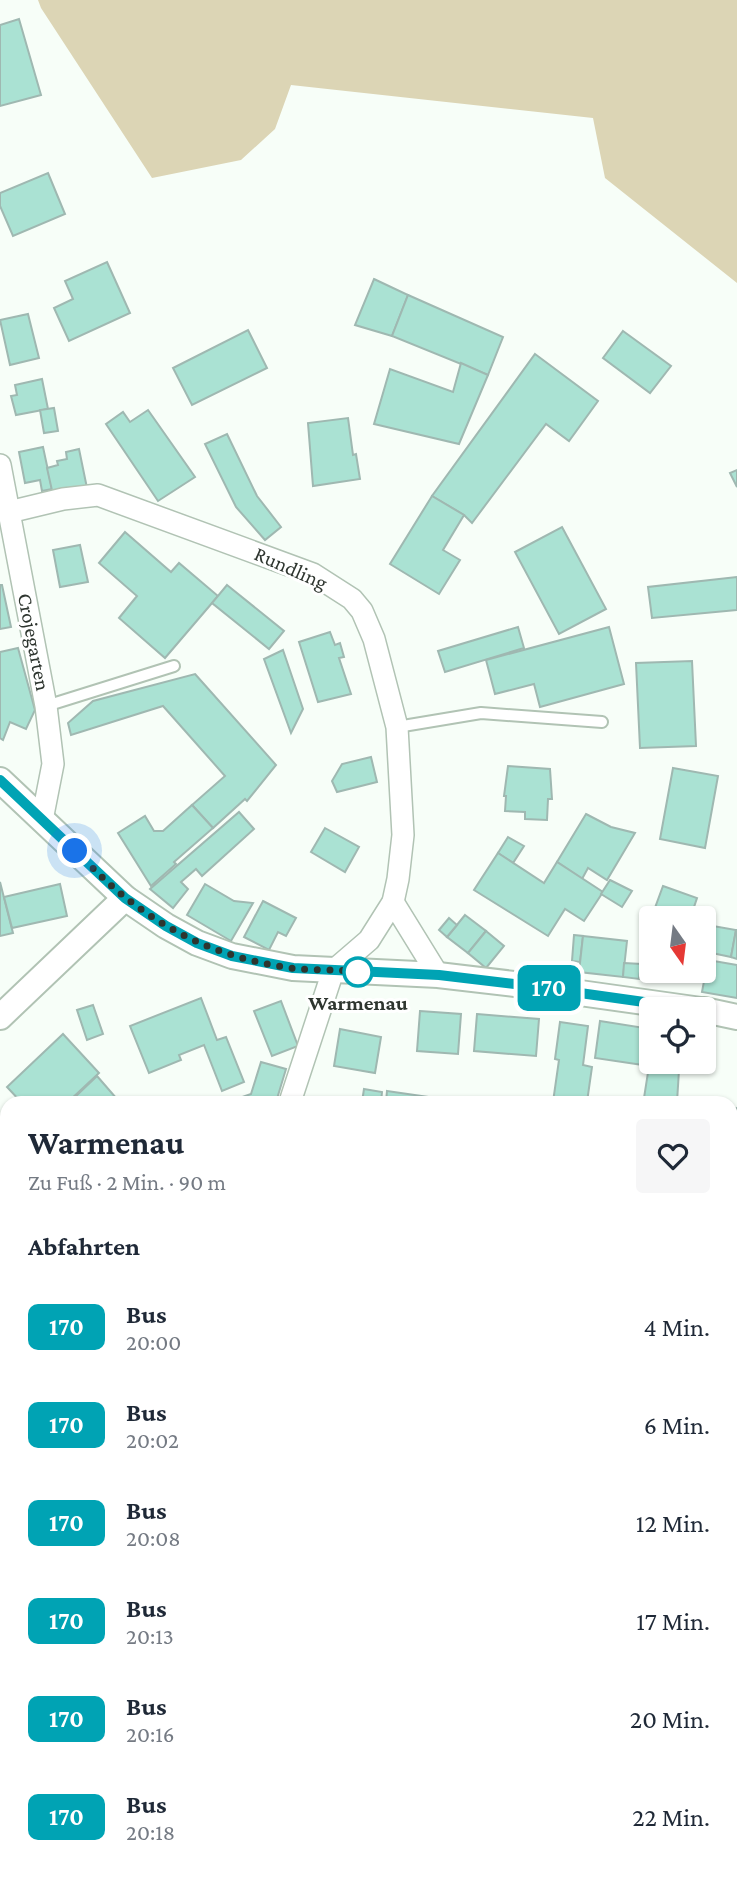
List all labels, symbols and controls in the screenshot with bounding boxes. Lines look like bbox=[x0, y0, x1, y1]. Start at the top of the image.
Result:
street label: Rundling bbox=[251, 541, 331, 595]
street label: Crojegarten bbox=[13, 591, 55, 693]
your location bbox=[57, 833, 92, 868]
north arrow bbox=[639, 906, 716, 984]
map controls bbox=[639, 906, 716, 1074]
marker: Warmenau bbox=[343, 957, 373, 987]
line badge: 170 bbox=[509, 965, 589, 1011]
text: 170 bbox=[532, 974, 566, 1001]
place label: Warmenau bbox=[307, 991, 408, 1015]
button: locate bbox=[639, 997, 716, 1074]
button: heart bbox=[636, 1119, 710, 1193]
text: Warmenau bbox=[28, 1124, 184, 1161]
text: Zu Fuß · 2 Min. · 90 m bbox=[28, 1169, 226, 1195]
text: Abfahrten bbox=[28, 1232, 140, 1261]
text: Bus bbox=[126, 1300, 167, 1329]
text: 170 bbox=[49, 1313, 84, 1340]
text: 4 Min. bbox=[644, 1313, 710, 1342]
text: 20:00 bbox=[126, 1329, 181, 1355]
text: Bus bbox=[126, 1398, 167, 1427]
text: 170 bbox=[49, 1411, 84, 1438]
text: 6 Min. bbox=[644, 1411, 710, 1440]
text: 20:02 bbox=[126, 1427, 179, 1453]
text: Bus bbox=[126, 1496, 167, 1525]
text: 170 bbox=[49, 1509, 84, 1536]
text: 12 Min. bbox=[636, 1509, 710, 1538]
text: 20:08 bbox=[126, 1525, 181, 1551]
text: Bus bbox=[126, 1594, 167, 1623]
text: 170 bbox=[49, 1607, 84, 1634]
text: 17 Min. bbox=[636, 1607, 710, 1636]
text: 20:13 bbox=[126, 1623, 174, 1649]
text: Bus bbox=[126, 1692, 167, 1721]
text: 170 bbox=[49, 1705, 84, 1732]
text: 20 Min. bbox=[630, 1705, 710, 1734]
text: 20:16 bbox=[126, 1721, 175, 1747]
text: Bus bbox=[126, 1790, 167, 1819]
text: 170 bbox=[49, 1803, 84, 1830]
text: 22 Min. bbox=[632, 1803, 710, 1832]
text: 20:18 bbox=[126, 1819, 175, 1845]

